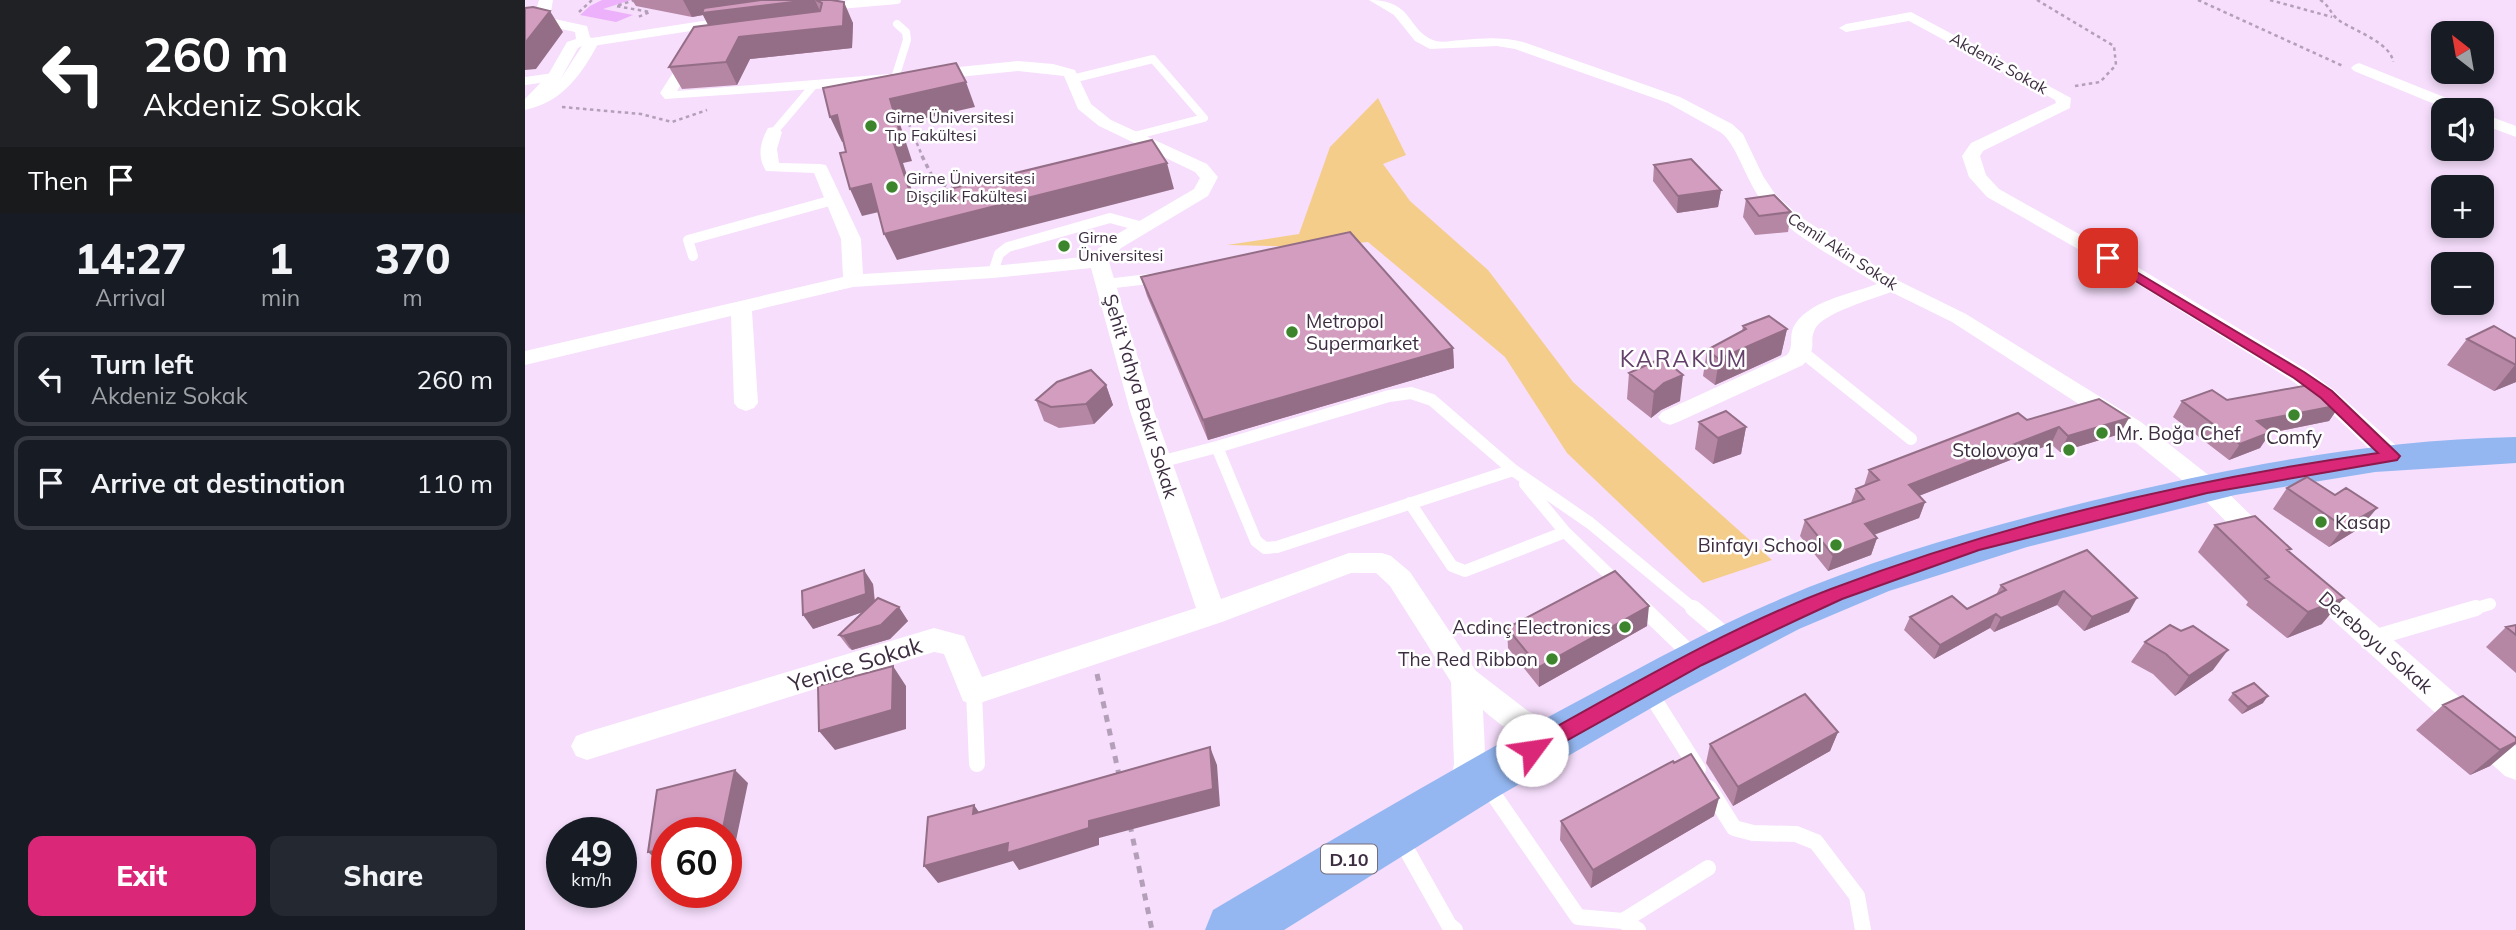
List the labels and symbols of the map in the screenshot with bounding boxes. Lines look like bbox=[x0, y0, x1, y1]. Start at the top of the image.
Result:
north arrow bbox=[2431, 21, 2494, 84]
street label: Akdeniz Sokak bbox=[1947, 28, 2052, 99]
place label: Girne Üniversitesi Tıp Fakültesi bbox=[885, 107, 1014, 145]
marker: Girne Üniversitesi Tıp Fakültesi bbox=[863, 118, 879, 134]
place label: Girne Üniversitesi Dişçilik Fakültesi bbox=[906, 168, 1035, 206]
marker: Girne Üniversitesi Dişçilik Fakültesi bbox=[884, 179, 900, 195]
street label: Cemil Akin Sokak bbox=[1784, 208, 1902, 294]
place label: Girne Üniversitesi bbox=[1078, 227, 1163, 265]
pin bbox=[2078, 228, 2138, 288]
marker: Girne Üniversitesi bbox=[1056, 238, 1072, 254]
street label: Şehit Yahya Bakır Sokak bbox=[1098, 291, 1184, 501]
place label: Metropol Supermarket bbox=[1306, 309, 1419, 355]
marker: Metropol Supermarket bbox=[1284, 324, 1300, 340]
district label: KARAKUM bbox=[1620, 344, 1748, 373]
marker: Comfy bbox=[2286, 407, 2302, 423]
place label: Mr. Boğa Chef bbox=[2116, 421, 2241, 445]
marker: Mr. Boğa Chef bbox=[2094, 425, 2110, 441]
place label: Comfy bbox=[2266, 425, 2322, 449]
place label: Stolovoya 1 bbox=[1952, 438, 2055, 462]
marker: Stolovoya 1 bbox=[2061, 442, 2077, 458]
place label: Kasap bbox=[2335, 510, 2391, 534]
marker: Kasap bbox=[2313, 514, 2329, 530]
place label: Binfayı School bbox=[1698, 533, 1822, 557]
marker: Binfayı School bbox=[1828, 537, 1844, 553]
street label: Dereboyu Sokak bbox=[2314, 586, 2438, 698]
place label: Acdinç Electronics bbox=[1452, 615, 1611, 639]
marker: Acdinç Electronics bbox=[1617, 619, 1633, 635]
street label: Yenice Sokak bbox=[784, 630, 926, 698]
place label: The Red Ribbon bbox=[1398, 647, 1538, 671]
marker: The Red Ribbon bbox=[1544, 651, 1560, 667]
position arrow bbox=[1495, 713, 1569, 787]
speed limit sign: 60 bbox=[651, 817, 742, 908]
road number: D.10 bbox=[1321, 844, 1377, 874]

